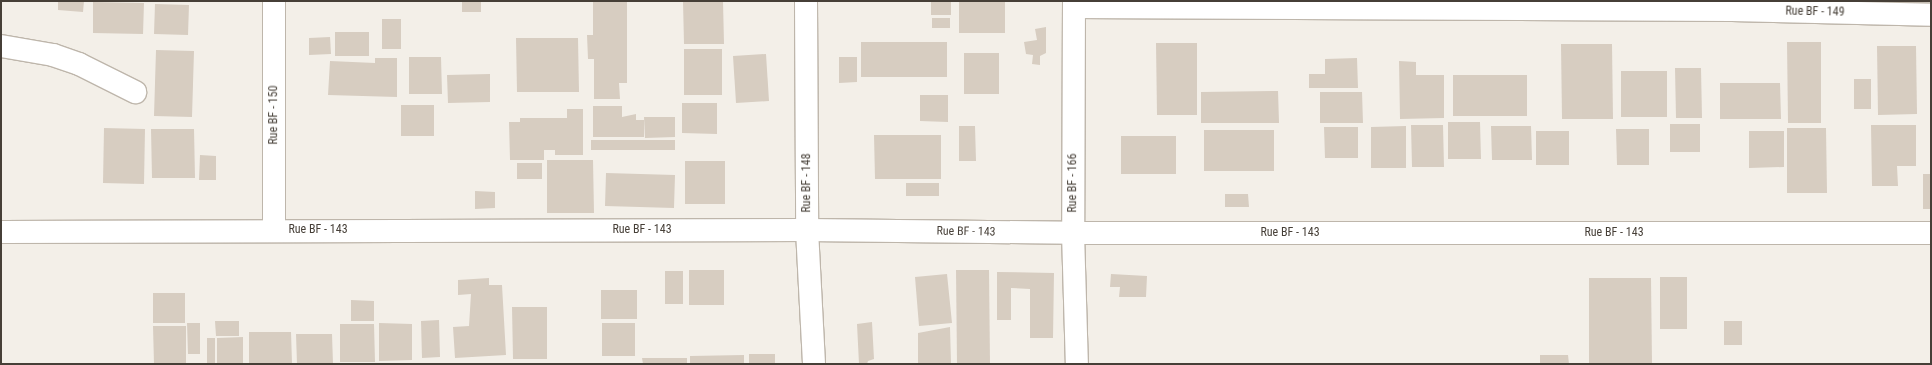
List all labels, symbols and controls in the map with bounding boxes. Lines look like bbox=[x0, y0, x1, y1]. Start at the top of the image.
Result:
street label: Rue BF - 149 bbox=[1785, 4, 1845, 20]
street label: Rue BF - 150 bbox=[267, 85, 281, 145]
street label: Rue BF - 148 bbox=[800, 153, 814, 213]
street label: Rue BF - 166 bbox=[1066, 153, 1080, 213]
street label: Rue BF - 143 bbox=[288, 223, 348, 237]
street label: Rue BF - 143 bbox=[612, 223, 672, 237]
street label: Rue BF - 143 bbox=[936, 224, 996, 240]
street label: Rue BF - 143 bbox=[1260, 226, 1320, 240]
street label: Rue BF - 143 bbox=[1584, 226, 1644, 240]

